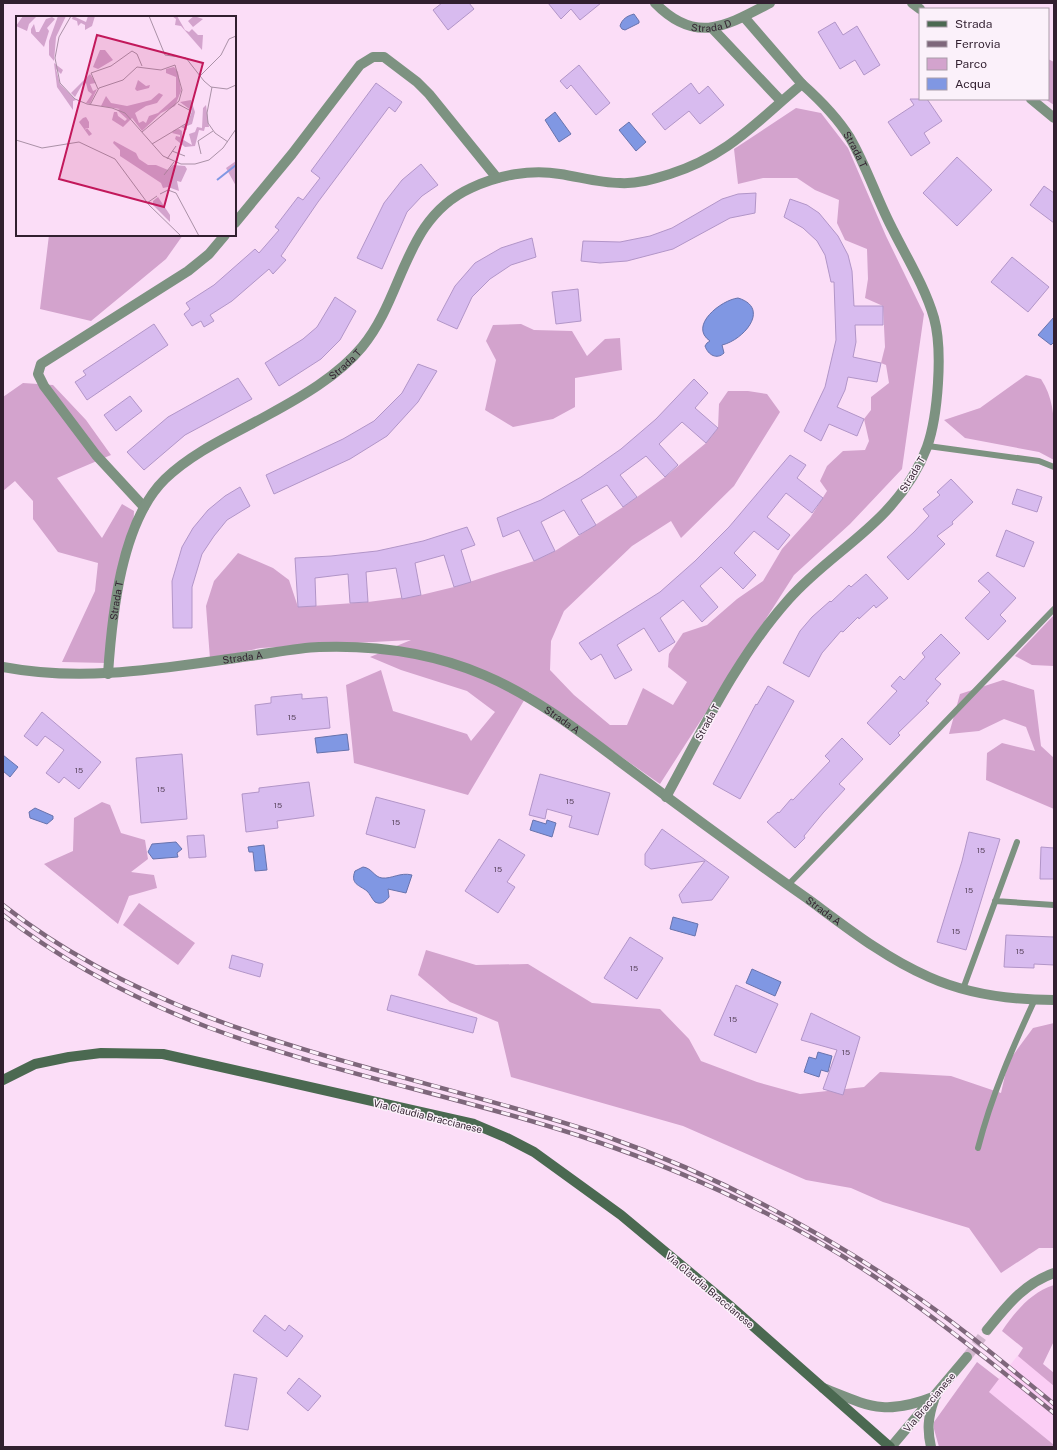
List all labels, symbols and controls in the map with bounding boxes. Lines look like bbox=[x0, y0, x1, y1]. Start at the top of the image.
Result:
legend bbox=[919, 8, 1049, 100]
inset map bbox=[16, 16, 236, 236]
street label: Strada D bbox=[690, 16, 733, 34]
text: Strada bbox=[955, 17, 992, 31]
text: Ferrovia bbox=[955, 37, 1000, 51]
text: Parco bbox=[955, 57, 987, 71]
text: Acqua bbox=[955, 77, 991, 91]
street label: Strada T bbox=[841, 129, 870, 170]
street label: Strada T bbox=[326, 346, 363, 382]
street label: Strada T bbox=[897, 454, 927, 494]
street label: Strada T bbox=[107, 580, 125, 621]
street label: Strada A bbox=[222, 648, 264, 666]
street label: Strada T bbox=[692, 702, 722, 742]
street label: Strada A bbox=[542, 703, 582, 736]
house number: 15 bbox=[288, 712, 296, 722]
house number: 15 bbox=[75, 765, 83, 775]
house number: 15 bbox=[157, 784, 165, 794]
house number: 15 bbox=[566, 796, 574, 806]
house number: 15 bbox=[274, 800, 282, 810]
house number: 15 bbox=[392, 817, 400, 827]
house number: 15 bbox=[977, 845, 985, 855]
house number: 15 bbox=[494, 864, 502, 874]
house number: 15 bbox=[965, 885, 973, 895]
street label: Strada A bbox=[804, 894, 844, 928]
house number: 15 bbox=[952, 926, 960, 936]
house number: 15 bbox=[1016, 946, 1024, 956]
house number: 15 bbox=[630, 963, 638, 973]
house number: 15 bbox=[729, 1014, 737, 1024]
house number: 15 bbox=[842, 1047, 850, 1057]
street label: Via Claudia Braccianese bbox=[372, 1097, 484, 1135]
street label: Via Claudia Braccianese bbox=[663, 1250, 757, 1331]
street label: Via Braccianese bbox=[901, 1370, 958, 1434]

